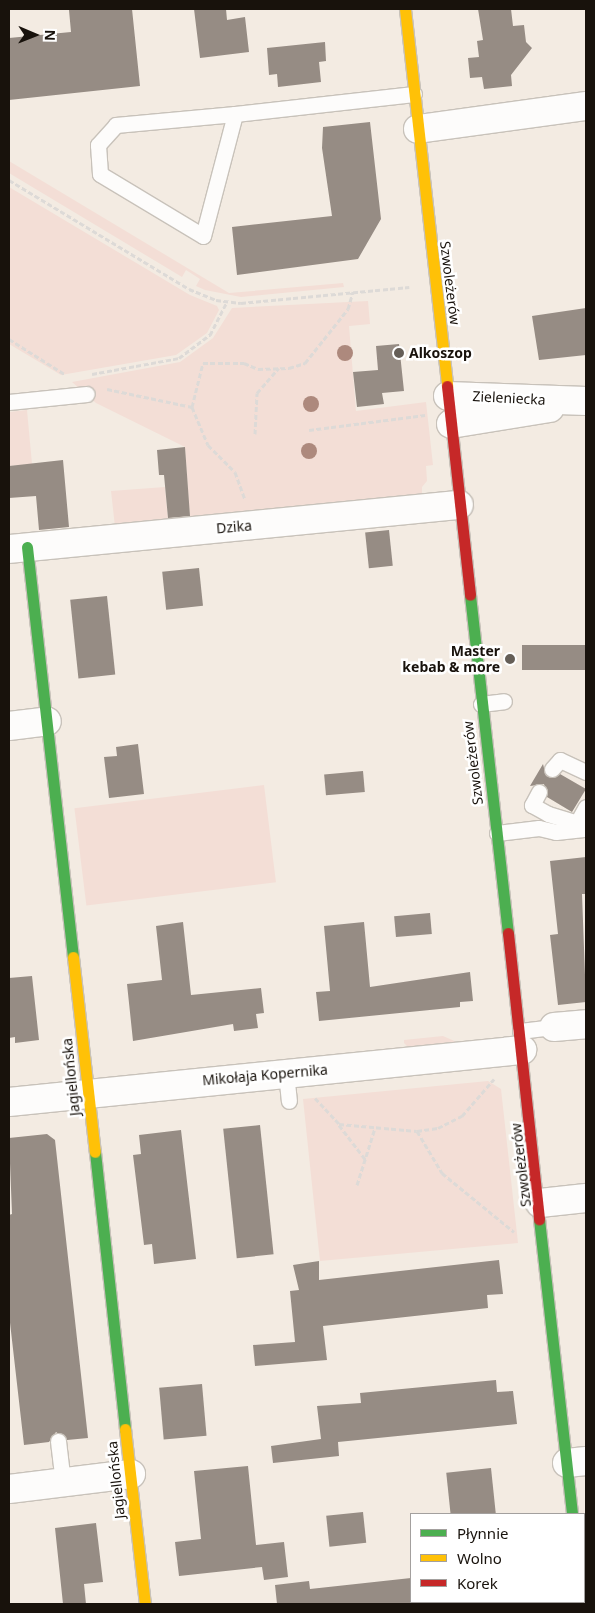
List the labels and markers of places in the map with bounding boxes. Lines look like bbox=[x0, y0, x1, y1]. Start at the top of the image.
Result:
place label: Alkoszop bbox=[409, 345, 472, 361]
marker: Alkoszop bbox=[393, 347, 405, 359]
place label: Master kebab & more bbox=[402, 643, 500, 676]
marker: Master kebab & more bbox=[504, 653, 516, 665]

